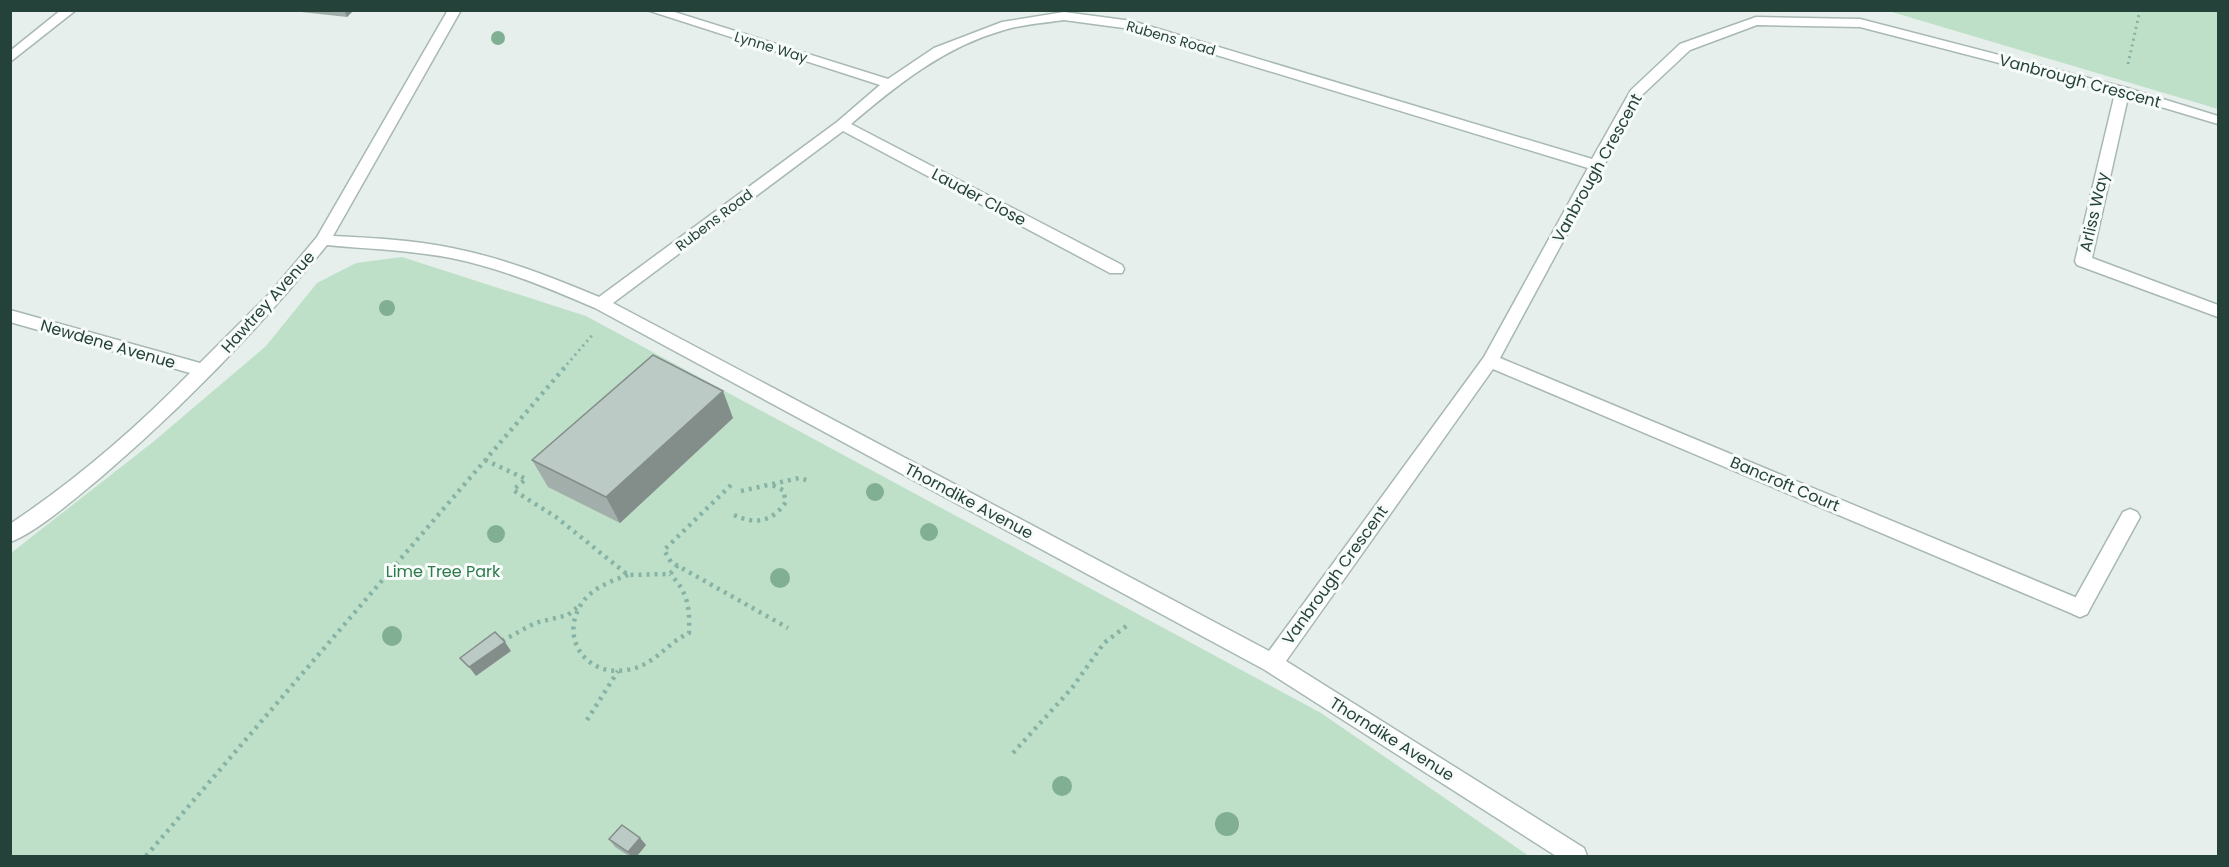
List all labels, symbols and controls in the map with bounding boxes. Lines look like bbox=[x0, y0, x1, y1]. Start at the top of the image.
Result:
street label: Rubens Road bbox=[1124, 16, 1218, 60]
street label: Lynne Way bbox=[732, 26, 810, 68]
street label: Vanbrough Crescent bbox=[1996, 48, 2164, 114]
street label: Vanbrough Crescent bbox=[1547, 89, 1648, 247]
street label: Lauder Close bbox=[928, 162, 1030, 232]
street label: Arliss Way bbox=[2074, 170, 2114, 254]
street label: Rubens Road bbox=[671, 184, 757, 256]
street label: Hawtrey Avenue bbox=[216, 246, 320, 358]
street label: Newdene Avenue bbox=[38, 314, 178, 374]
street label: Bancroft Court bbox=[1727, 451, 1843, 517]
street label: Thorndike Avenue bbox=[901, 457, 1037, 545]
street label: Vanbrough Crescent bbox=[1277, 501, 1393, 649]
park label: Lime Tree Park bbox=[386, 560, 501, 583]
street label: Thorndike Avenue bbox=[1325, 691, 1459, 787]

